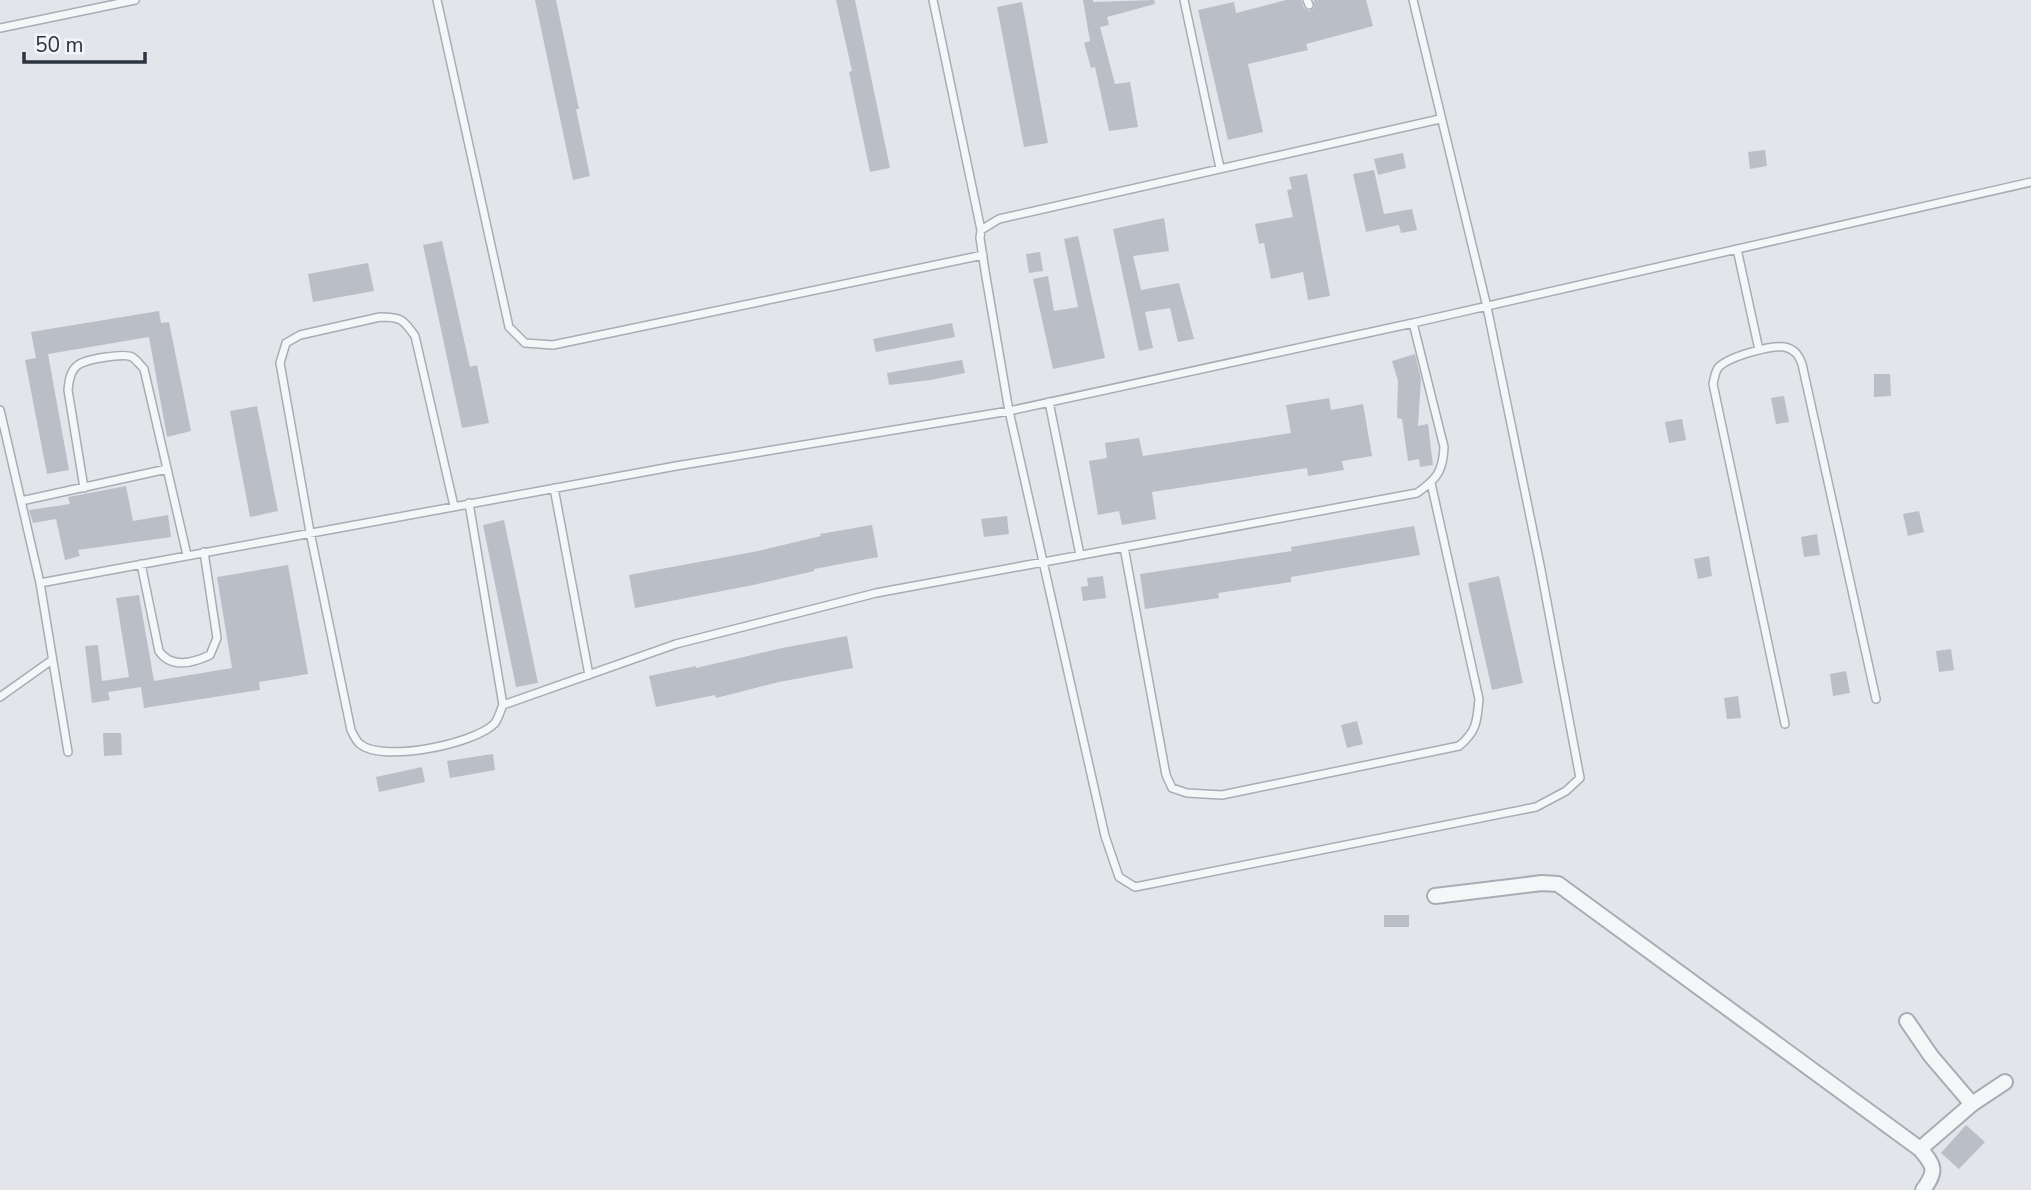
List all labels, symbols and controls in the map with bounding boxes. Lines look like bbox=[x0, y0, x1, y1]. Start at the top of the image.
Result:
scale bar bbox=[24, 21, 145, 65]
text: 50 m bbox=[35, 31, 84, 59]

